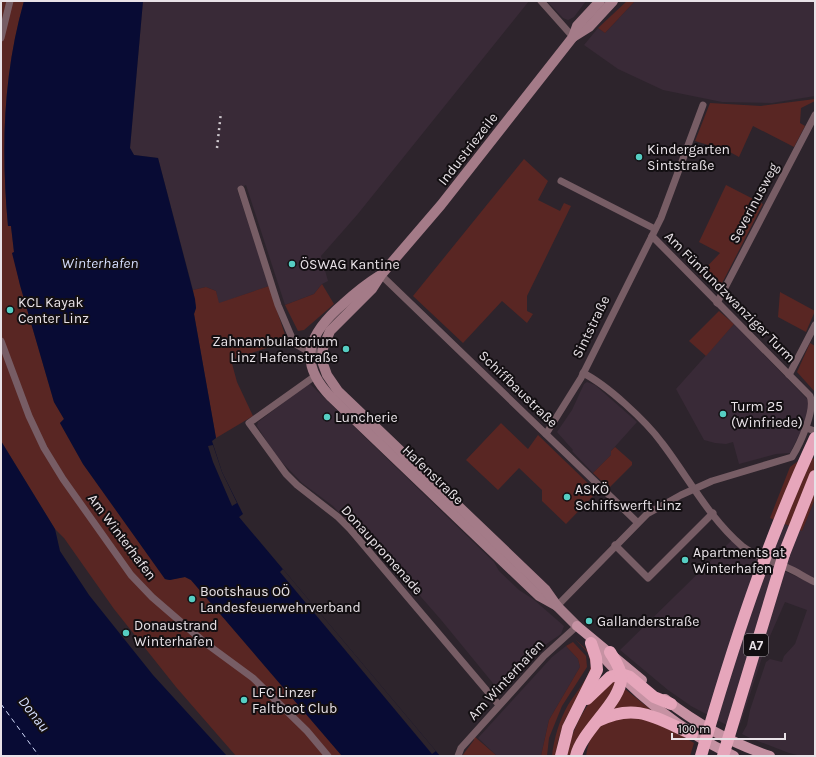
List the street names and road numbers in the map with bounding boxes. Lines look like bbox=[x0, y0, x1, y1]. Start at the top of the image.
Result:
street label: Industriezeile bbox=[434, 109, 502, 189]
street label: Severinusweg bbox=[726, 160, 782, 246]
street label: Am Fünfundzwanziger Turm bbox=[661, 228, 799, 366]
street label: Sintstraße bbox=[569, 293, 613, 361]
street label: Schiffbaustraße bbox=[475, 347, 561, 431]
street label: Hafenstraße bbox=[399, 442, 467, 508]
street label: Am Winterhafen bbox=[84, 490, 160, 584]
street label: Donaupromenade bbox=[337, 502, 427, 598]
road number: A7 bbox=[744, 634, 768, 656]
street label: Am Winterhafen bbox=[464, 636, 548, 724]

